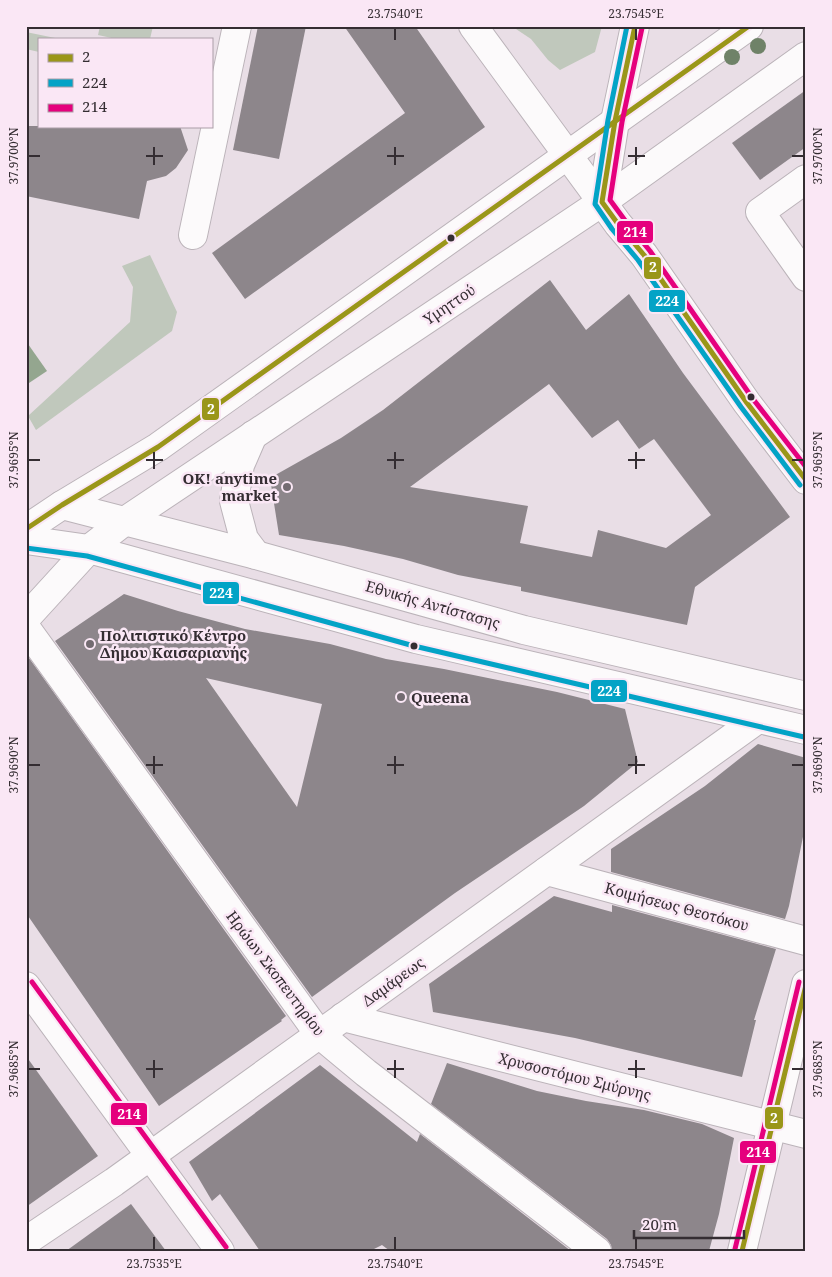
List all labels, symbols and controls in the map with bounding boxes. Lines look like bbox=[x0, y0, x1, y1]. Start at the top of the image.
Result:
text: 23.7540°E bbox=[367, 5, 423, 22]
text: 23.7545°E bbox=[608, 5, 664, 22]
legend bbox=[38, 38, 212, 128]
text: 2 bbox=[82, 46, 90, 66]
text: 224 bbox=[82, 72, 108, 92]
text: 214 bbox=[82, 96, 108, 116]
text: 37.9700°N bbox=[5, 127, 22, 185]
text: 37.9700°N bbox=[809, 127, 826, 185]
line badge: 214 bbox=[616, 220, 654, 244]
text: 214 bbox=[623, 222, 647, 241]
unlabelled marker bbox=[446, 233, 456, 243]
line badge: 2 bbox=[643, 256, 662, 280]
text: 2 bbox=[649, 257, 657, 276]
street label: Υμηττού bbox=[418, 279, 479, 329]
line badge: 224 bbox=[648, 289, 686, 313]
text: 224 bbox=[655, 291, 679, 310]
unlabelled marker bbox=[746, 392, 756, 402]
line badge: 2 bbox=[201, 397, 220, 421]
text: 2 bbox=[207, 399, 215, 418]
text: 37.9695°N bbox=[5, 431, 22, 489]
text: 37.9695°N bbox=[809, 431, 826, 489]
place label: OK! anytime market bbox=[182, 468, 277, 505]
marker: OK! anytime market bbox=[281, 481, 293, 493]
street label: Εθνικής Αντίστασης bbox=[364, 575, 502, 633]
line badge: 224 bbox=[202, 581, 240, 605]
text: 224 bbox=[209, 583, 233, 602]
place label: Πολιτιστικό Κέντρο Δήμου Καισαριανής bbox=[100, 625, 248, 662]
marker: Πολιτιστικό Κέντρο Δήμου Καισαριανής bbox=[84, 638, 96, 650]
unlabelled marker bbox=[409, 641, 419, 651]
line badge: 224 bbox=[590, 679, 628, 703]
text: 224 bbox=[597, 681, 621, 700]
place label: Queena bbox=[411, 687, 469, 707]
marker: Queena bbox=[395, 691, 407, 703]
text: 37.9690°N bbox=[5, 736, 22, 794]
text: 37.9690°N bbox=[809, 736, 826, 794]
street label: Κοιμήσεως Θεοτόκου bbox=[603, 877, 751, 935]
street label: Ηρώων Σκοπευτηρίου bbox=[222, 906, 330, 1040]
street label: Δαμάρεως bbox=[358, 952, 428, 1010]
text: 37.9685°N bbox=[5, 1040, 22, 1098]
text: 37.9685°N bbox=[809, 1040, 826, 1098]
street label: Χρυσοστόμου Σμύρνης bbox=[497, 1047, 653, 1105]
line badge: 214 bbox=[110, 1102, 148, 1126]
text: 214 bbox=[117, 1104, 141, 1123]
line badge: 2 bbox=[764, 1106, 784, 1130]
text: 2 bbox=[770, 1108, 778, 1127]
line badge: 214 bbox=[739, 1140, 777, 1164]
text: 214 bbox=[746, 1142, 770, 1161]
scale bar bbox=[634, 1207, 744, 1239]
text: 20 m bbox=[642, 1214, 677, 1234]
text: 23.7535°E bbox=[126, 1255, 182, 1272]
text: 23.7540°E bbox=[367, 1255, 423, 1272]
text: 23.7545°E bbox=[608, 1255, 664, 1272]

